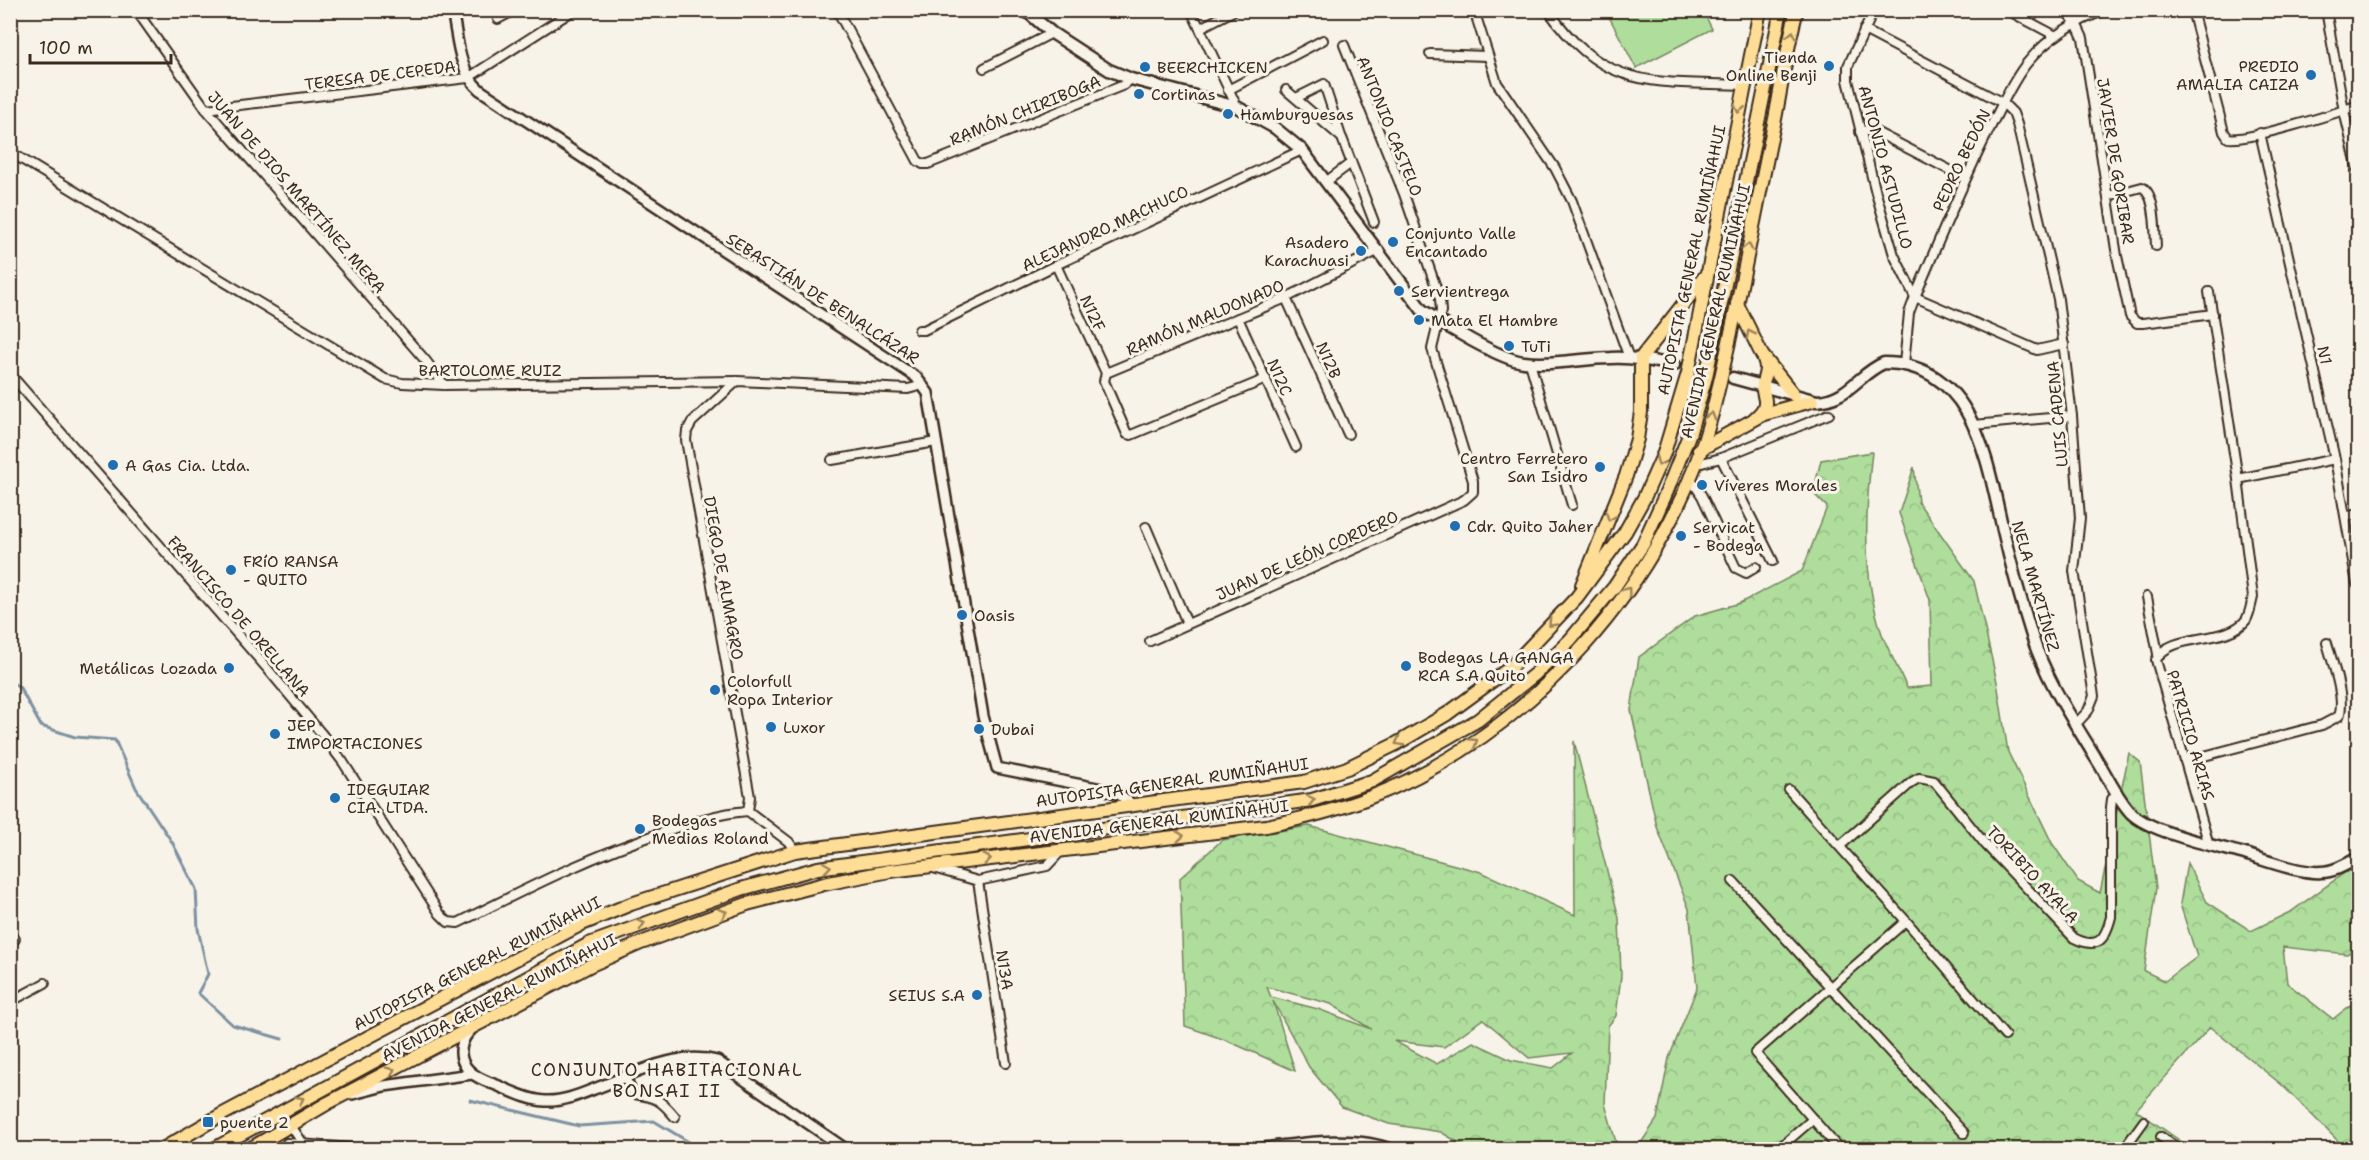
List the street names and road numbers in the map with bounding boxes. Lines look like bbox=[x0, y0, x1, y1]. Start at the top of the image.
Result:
street label: ANTONIO CASTELO bbox=[1352, 53, 1427, 199]
street label: TERESA DE CEPEDA bbox=[303, 56, 457, 95]
street label: RAMÓN CHIRIBOGA bbox=[947, 71, 1104, 150]
street label: JAVIER DE GORIBAR bbox=[2092, 76, 2139, 246]
street label: ANTONIO ASTUDILLO bbox=[1853, 83, 1918, 252]
street label: JUAN DE DIOS MARTÍNEZ MERA bbox=[203, 87, 390, 298]
street label: PEDRO BEDÓN bbox=[1928, 106, 1995, 215]
street label: AUTOPISTA GENERAL RUMIÑAHUI bbox=[1652, 123, 1730, 397]
street label: ALEJANDRO MACHUCO bbox=[1019, 181, 1192, 276]
street label: AVENIDA GENERAL RUMIÑAHUI bbox=[1675, 181, 1755, 441]
street label: SEBASTIÁN DE BENALCÁZAR bbox=[722, 228, 923, 369]
street label: RAMÓN MALDONADO bbox=[1123, 275, 1287, 360]
street label: N12F bbox=[1075, 292, 1110, 335]
street label: N12B bbox=[1311, 339, 1346, 382]
street label: N1 bbox=[2312, 344, 2337, 367]
street label: N12C bbox=[1262, 355, 1297, 399]
street label: BARTOLOME RUIZ bbox=[419, 360, 562, 381]
street label: LUIS CADENA bbox=[2042, 360, 2073, 468]
street label: DIEGO DE ALMAGRO bbox=[699, 495, 748, 661]
street label: JUAN DE LEÓN CORDERO bbox=[1213, 506, 1402, 605]
street label: NELA MARTÍNEZ bbox=[2007, 518, 2064, 654]
street label: FRANCISCO DE ORELLANA bbox=[163, 531, 314, 701]
street label: PATRICIO ARIAS bbox=[2162, 668, 2219, 803]
street label: AUTOPISTA GENERAL RUMIÑAHUI bbox=[1034, 752, 1310, 812]
street label: AVENIDA GENERAL RUMIÑAHUI bbox=[1028, 794, 1290, 848]
street label: TORIBIO AYALA bbox=[1982, 821, 2083, 928]
street label: AUTOPISTA GENERAL RUMIÑAHUI bbox=[349, 891, 605, 1035]
street label: AVENIDA GENERAL RUMIÑAHUI bbox=[378, 928, 621, 1066]
street label: N13A bbox=[991, 949, 1018, 992]

